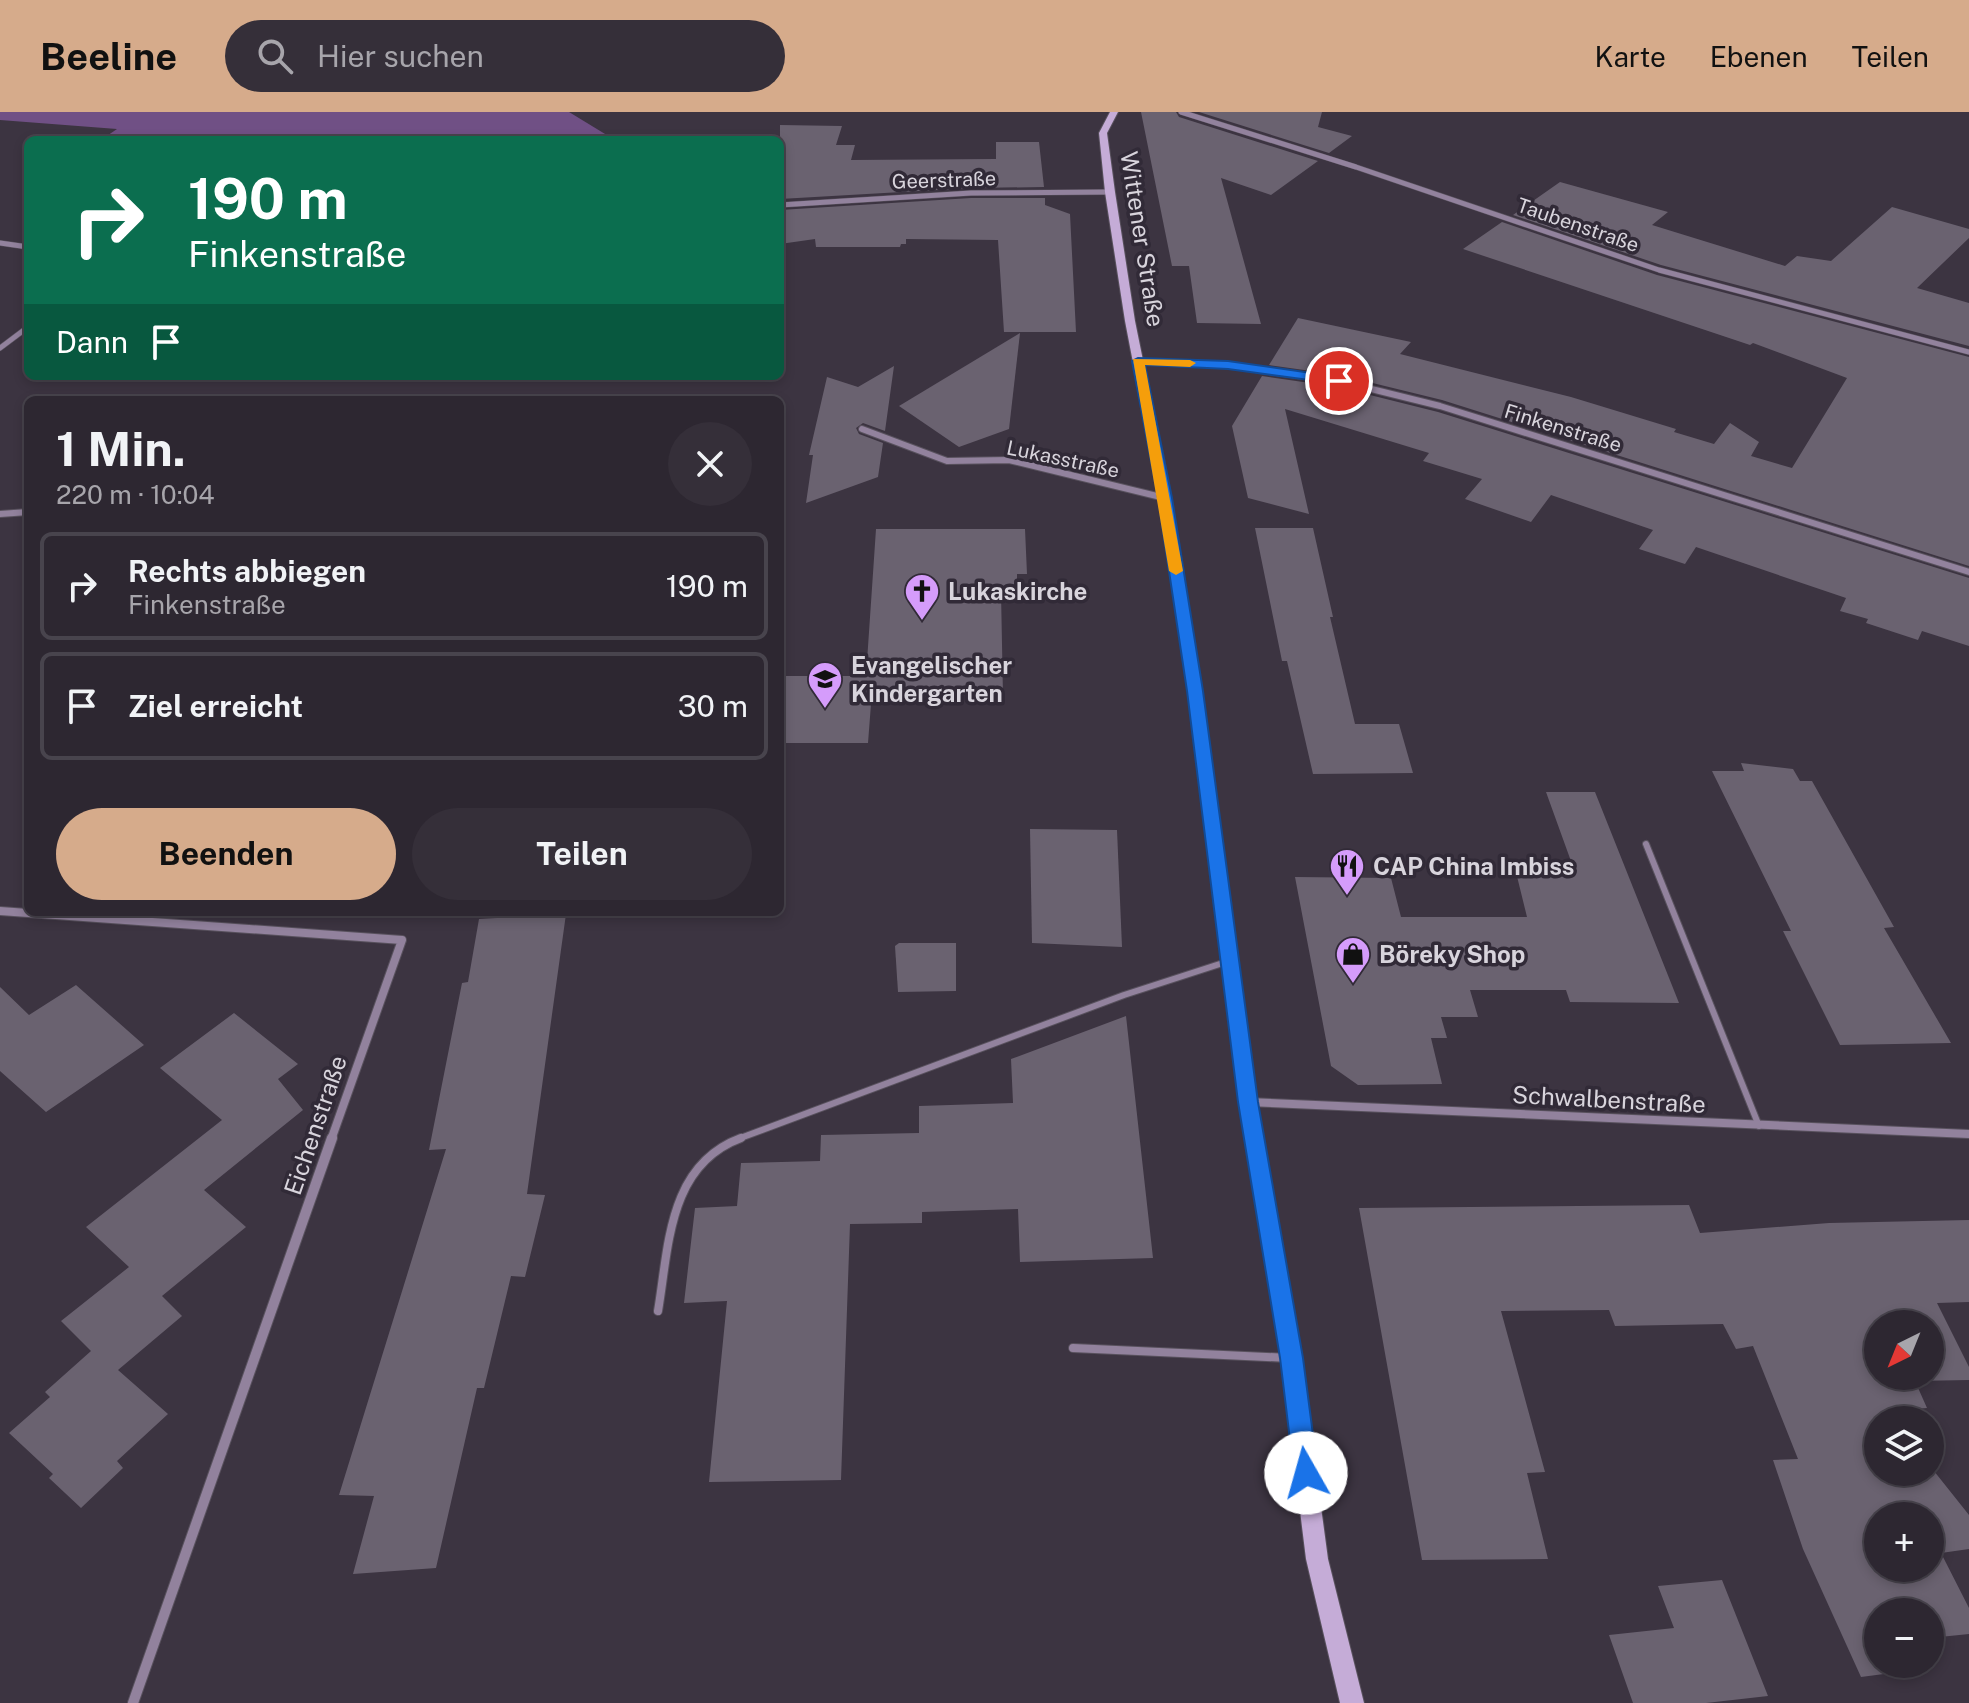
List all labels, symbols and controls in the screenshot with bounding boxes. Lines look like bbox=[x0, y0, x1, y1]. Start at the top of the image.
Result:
search box bbox=[225, 20, 785, 92]
text: Beeline bbox=[40, 34, 177, 79]
icon: search bbox=[253, 34, 297, 78]
text: Hier suchen bbox=[317, 38, 484, 74]
text: Karte bbox=[1595, 40, 1666, 73]
text: Ebenen bbox=[1710, 40, 1808, 73]
text: Teilen bbox=[1852, 40, 1929, 73]
street label: Wittener Straße bbox=[1115, 149, 1171, 329]
text: 190 m bbox=[188, 166, 348, 232]
street label: Geerstraße bbox=[891, 166, 997, 194]
icon: right bbox=[56, 168, 160, 272]
street label: Taubenstraße bbox=[1514, 193, 1642, 257]
text: Finkenstraße bbox=[188, 233, 406, 275]
icon: arrive bbox=[144, 320, 188, 364]
text: Dann bbox=[56, 324, 128, 360]
pin bbox=[1305, 347, 1373, 415]
icon: arrive bbox=[1317, 359, 1361, 403]
street label: Finkenstraße bbox=[1501, 399, 1625, 457]
text: 1 Min. bbox=[56, 420, 186, 477]
button: close bbox=[668, 422, 752, 506]
street label: Lukasstraße bbox=[1004, 435, 1122, 483]
text: 220 m · 10:04 bbox=[56, 479, 215, 510]
text: Rechts abbiegen bbox=[128, 553, 366, 589]
icon: right bbox=[60, 564, 104, 608]
text: 190 m bbox=[666, 568, 748, 604]
church icon: Lukaskirche bbox=[903, 572, 941, 622]
place label: Lukaskirche bbox=[948, 577, 1087, 605]
text: Finkenstraße bbox=[128, 589, 286, 620]
place label: Evangelischer Kindergarten bbox=[851, 651, 1012, 707]
school or university icon: Evangelischer Kindergarten bbox=[806, 660, 844, 710]
icon: arrive bbox=[60, 684, 104, 728]
text: Ziel erreicht bbox=[128, 688, 303, 724]
text: 30 m bbox=[678, 688, 748, 724]
button: Beenden bbox=[56, 808, 396, 900]
button: Teilen bbox=[412, 808, 752, 900]
restaurant icon: CAP China Imbiss bbox=[1328, 847, 1366, 897]
place label: CAP China Imbiss bbox=[1373, 852, 1574, 880]
shop icon: Böreky Shop bbox=[1334, 935, 1372, 985]
place label: Böreky Shop bbox=[1379, 940, 1525, 968]
street label: Eichenstraße bbox=[278, 1052, 352, 1198]
street label: Schwalbenstraße bbox=[1511, 1080, 1707, 1118]
north arrow bbox=[1864, 1310, 1944, 1390]
map controls bbox=[1864, 1310, 1944, 1678]
button: layers bbox=[1864, 1406, 1944, 1486]
position arrow bbox=[1264, 1431, 1348, 1515]
button: + bbox=[1864, 1502, 1944, 1582]
button: − bbox=[1864, 1598, 1944, 1678]

